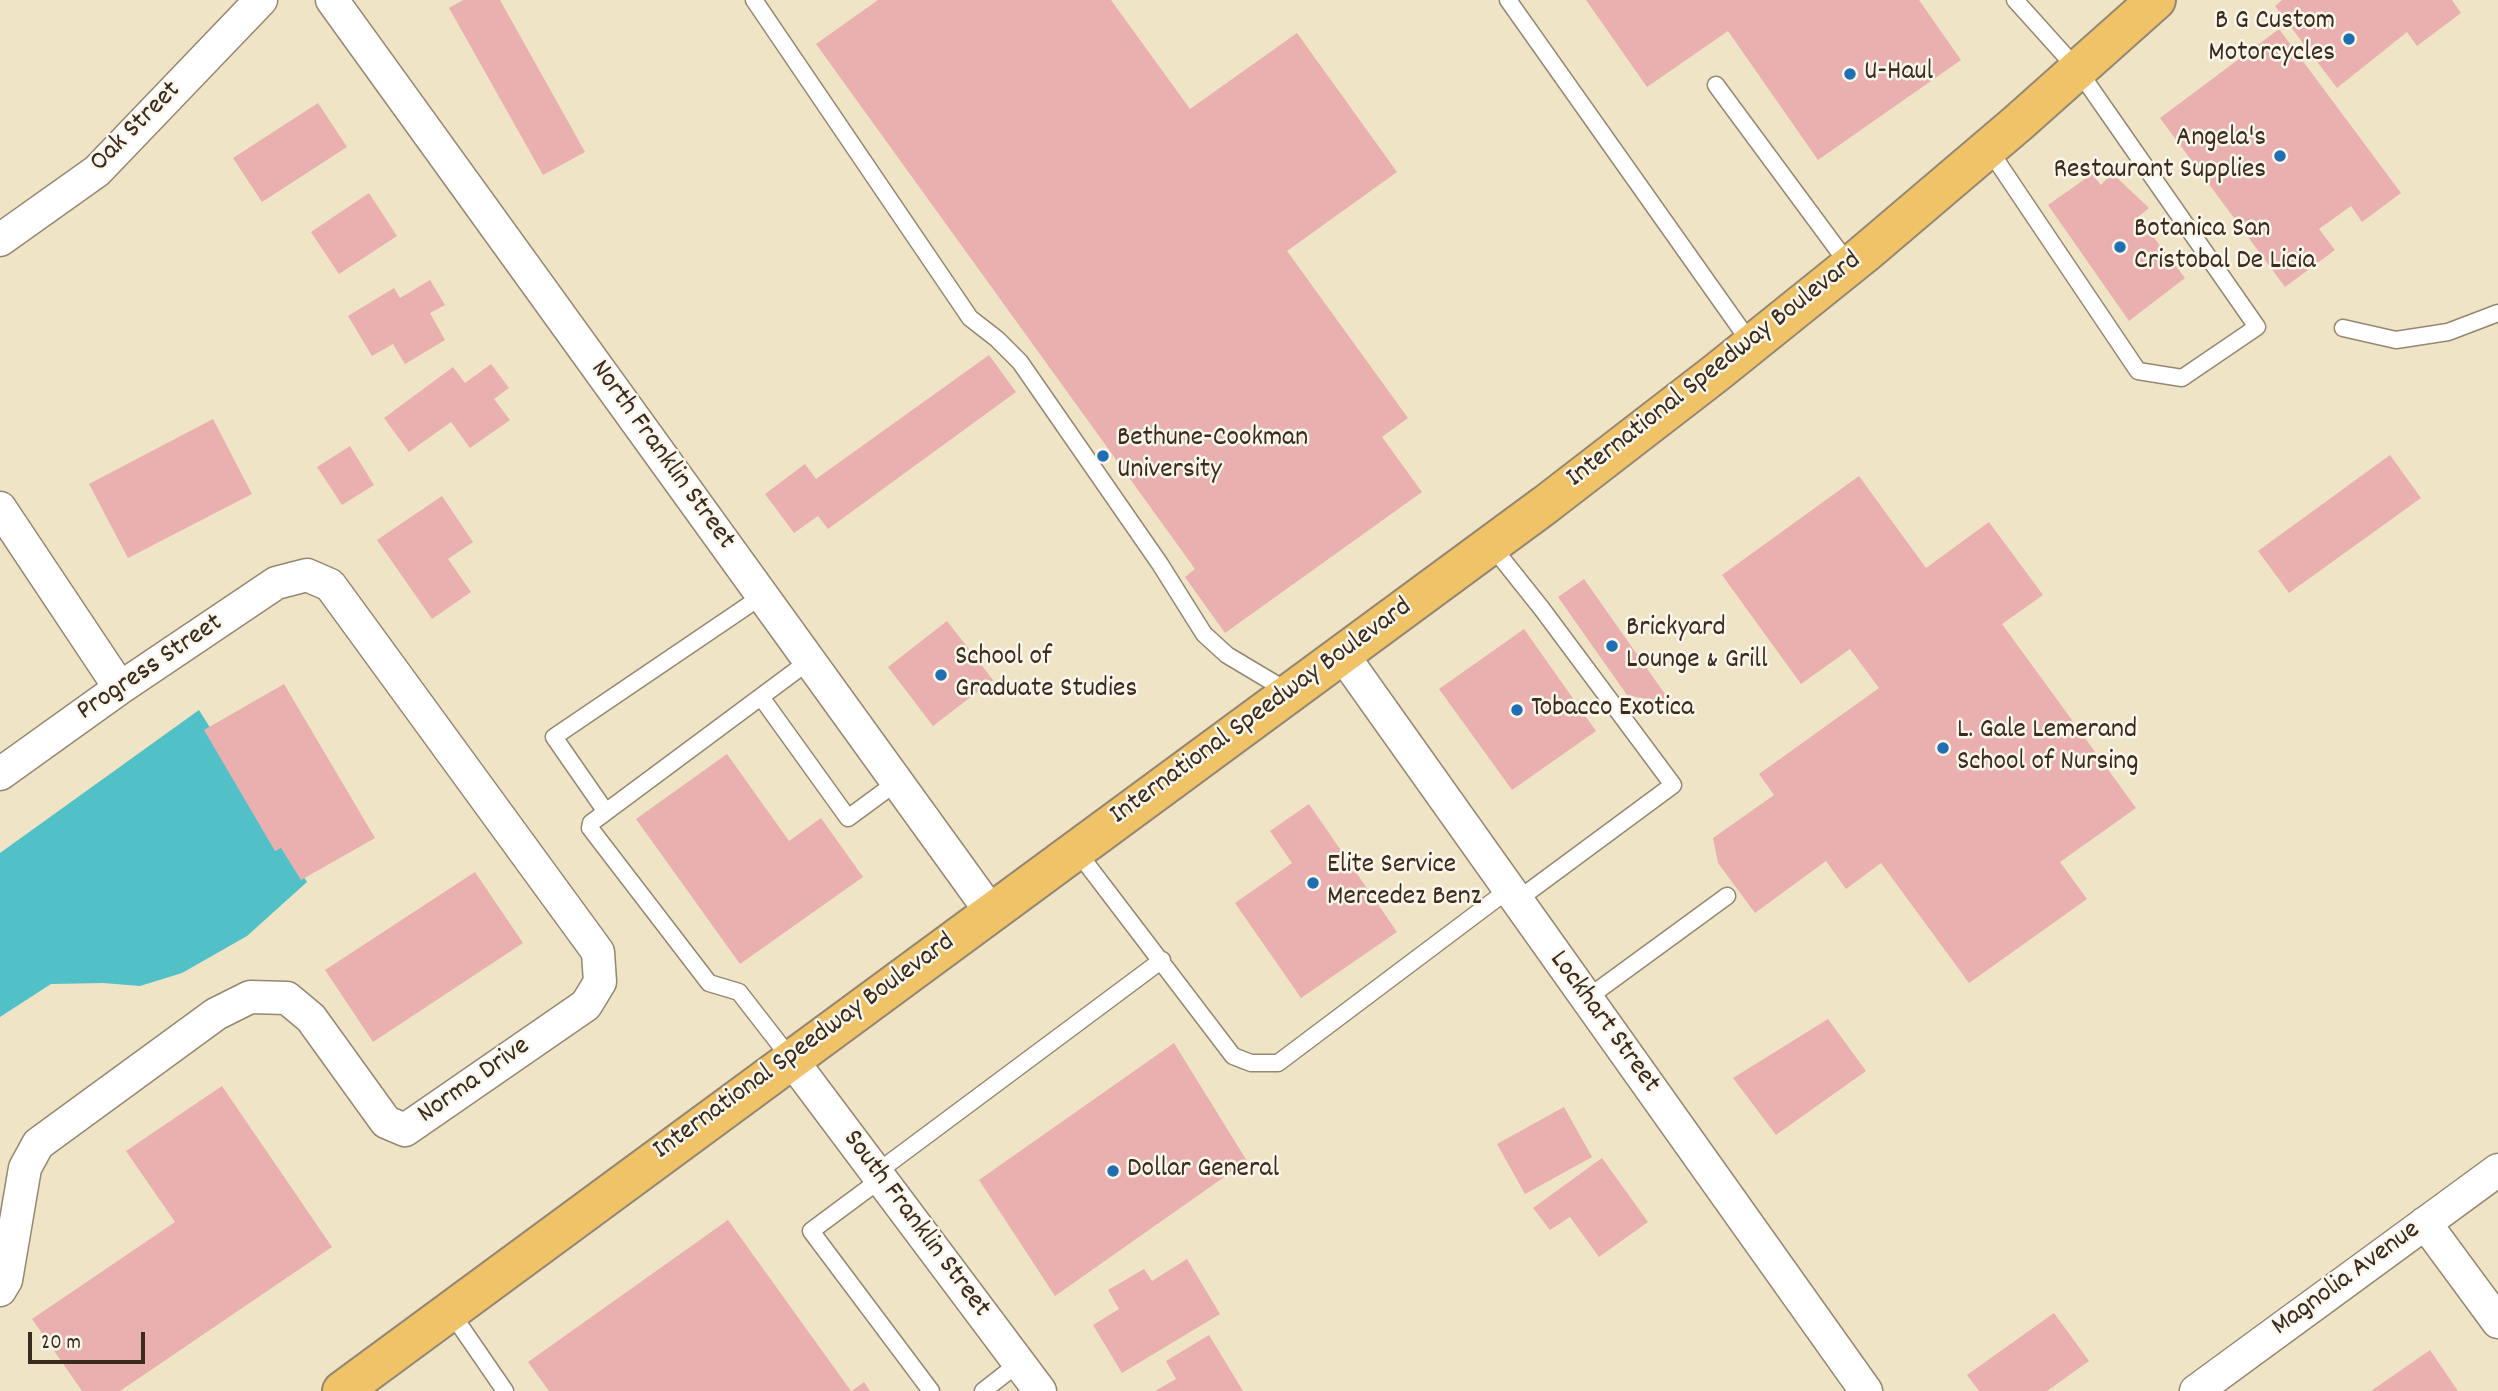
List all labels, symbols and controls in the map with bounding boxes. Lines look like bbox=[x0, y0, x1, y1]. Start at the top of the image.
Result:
place label: B G Custom Motorcycles bbox=[2208, 6, 2335, 72]
marker: B G Custom Motorcycles bbox=[2341, 31, 2357, 47]
place label: U-Haul bbox=[1864, 57, 1933, 91]
marker: U-Haul bbox=[1842, 66, 1858, 82]
street label: Oak Street bbox=[84, 75, 190, 181]
place label: Angela's Restaurant Supplies bbox=[2053, 123, 2266, 189]
marker: Angela's Restaurant Supplies bbox=[2272, 148, 2288, 164]
place label: Botanica San Cristobal De Licia bbox=[2134, 214, 2316, 280]
marker: Botanica San Cristobal De Licia bbox=[2112, 239, 2128, 255]
street label: International Speedway Boulevard bbox=[1561, 245, 1869, 497]
street label: North Franklin Street bbox=[581, 355, 741, 557]
place label: Bethune-Cookman University bbox=[1117, 423, 1308, 489]
marker: Bethune-Cookman University bbox=[1095, 448, 1111, 464]
street label: International Speedway Boulevard bbox=[1105, 592, 1419, 834]
street label: Progress Street bbox=[72, 608, 230, 730]
place label: Brickyard Lounge & Grill bbox=[1626, 613, 1768, 679]
marker: Brickyard Lounge & Grill bbox=[1604, 638, 1620, 654]
place label: School of Graduate Studies bbox=[955, 642, 1137, 708]
marker: School of Graduate Studies bbox=[933, 667, 949, 683]
place label: Tobacco Exotica bbox=[1531, 693, 1694, 727]
marker: Tobacco Exotica bbox=[1509, 702, 1525, 718]
place label: L. Gale Lemerand School of Nursing bbox=[1957, 715, 2139, 781]
marker: L. Gale Lemerand School of Nursing bbox=[1935, 740, 1951, 756]
place label: Elite Service Mercedez Benz bbox=[1327, 850, 1481, 916]
marker: Elite Service Mercedez Benz bbox=[1305, 875, 1321, 891]
street label: International Speedway Boulevard bbox=[648, 927, 962, 1169]
street label: Lockhart Street bbox=[1540, 945, 1666, 1101]
street label: Norma Drive bbox=[412, 1031, 538, 1133]
street label: South Franklin Street bbox=[834, 1125, 996, 1325]
place label: Dollar General bbox=[1127, 1154, 1279, 1188]
marker: Dollar General bbox=[1105, 1163, 1121, 1179]
street label: Magnolia Avenue bbox=[2266, 1215, 2428, 1345]
scale bar bbox=[32, 1318, 149, 1362]
text: 20 m bbox=[41, 1329, 81, 1359]

